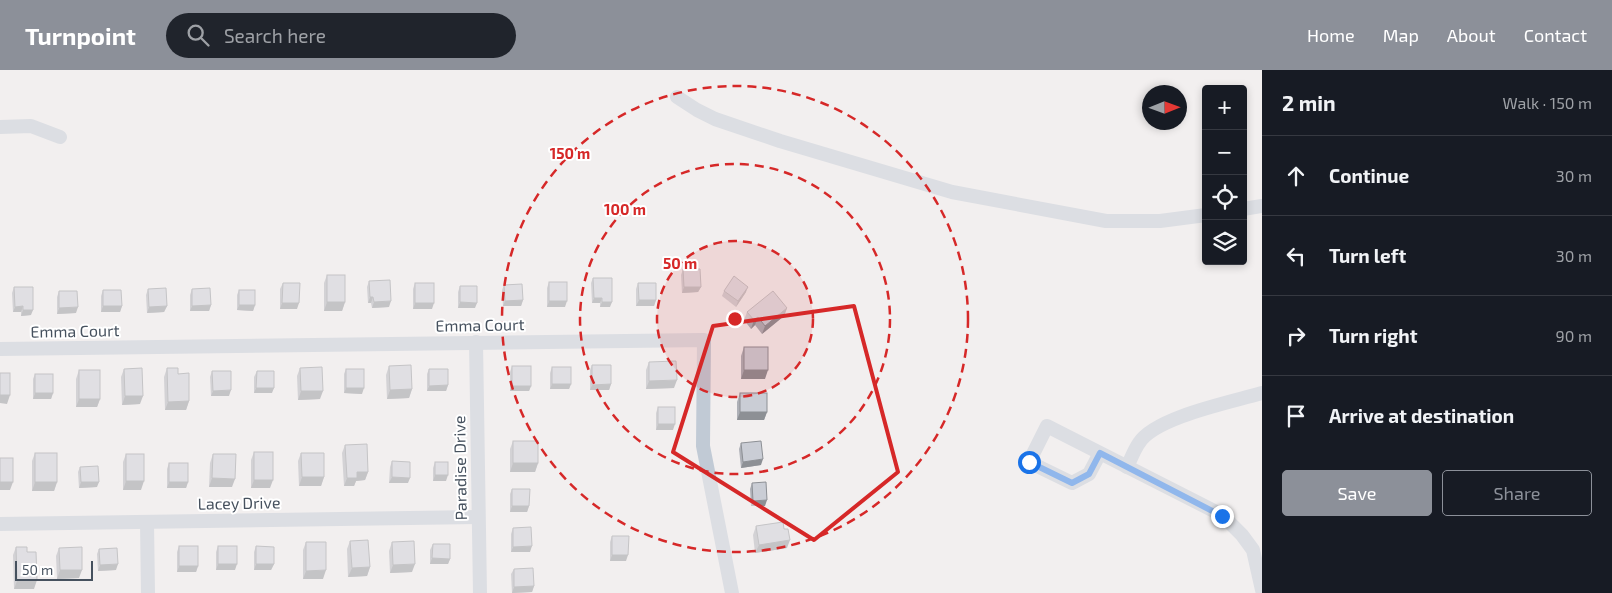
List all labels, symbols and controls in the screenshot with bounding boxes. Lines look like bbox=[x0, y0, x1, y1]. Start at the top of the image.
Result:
search box bbox=[166, 13, 516, 58]
text: Turnpoint bbox=[25, 21, 136, 50]
icon: search bbox=[184, 21, 212, 49]
text: Search here bbox=[224, 24, 326, 47]
text: Home bbox=[1307, 24, 1355, 46]
text: Map bbox=[1383, 24, 1419, 46]
text: About bbox=[1447, 24, 1496, 46]
text: Contact bbox=[1524, 24, 1587, 46]
north arrow bbox=[1142, 85, 1187, 130]
map controls bbox=[1202, 85, 1247, 265]
button: + bbox=[1202, 85, 1247, 130]
text: 2 min bbox=[1282, 90, 1336, 115]
text: Walk · 150 m bbox=[1502, 93, 1592, 112]
button: − bbox=[1202, 130, 1247, 175]
text: 150 m bbox=[550, 144, 590, 162]
icon: ahead bbox=[1282, 162, 1310, 190]
text: Continue bbox=[1329, 164, 1409, 187]
text: 30 m bbox=[1556, 166, 1592, 185]
button: locate bbox=[1202, 175, 1247, 220]
text: 100 m bbox=[604, 200, 646, 218]
button: layers bbox=[1202, 220, 1247, 265]
icon: left bbox=[1282, 242, 1310, 270]
text: Turn left bbox=[1329, 244, 1406, 267]
text: 30 m bbox=[1556, 246, 1592, 265]
text: 50 m bbox=[663, 254, 697, 272]
centre of rings bbox=[726, 310, 744, 328]
street label: Emma Court bbox=[435, 314, 525, 335]
street label: Emma Court bbox=[30, 320, 120, 341]
icon: right bbox=[1282, 322, 1310, 350]
text: Turn right bbox=[1329, 324, 1417, 347]
text: 90 m bbox=[1556, 326, 1592, 345]
icon: arrive bbox=[1282, 402, 1310, 430]
text: Arrive at destination bbox=[1329, 404, 1514, 427]
street label: Paradise Drive bbox=[449, 415, 470, 521]
route start bbox=[1018, 451, 1041, 474]
button: Save bbox=[1282, 470, 1432, 516]
button: Share bbox=[1442, 470, 1592, 516]
street label: Lacey Drive bbox=[197, 492, 281, 513]
route end bbox=[1211, 505, 1234, 528]
scale bar bbox=[15, 558, 92, 581]
text: 50 m bbox=[22, 561, 53, 578]

